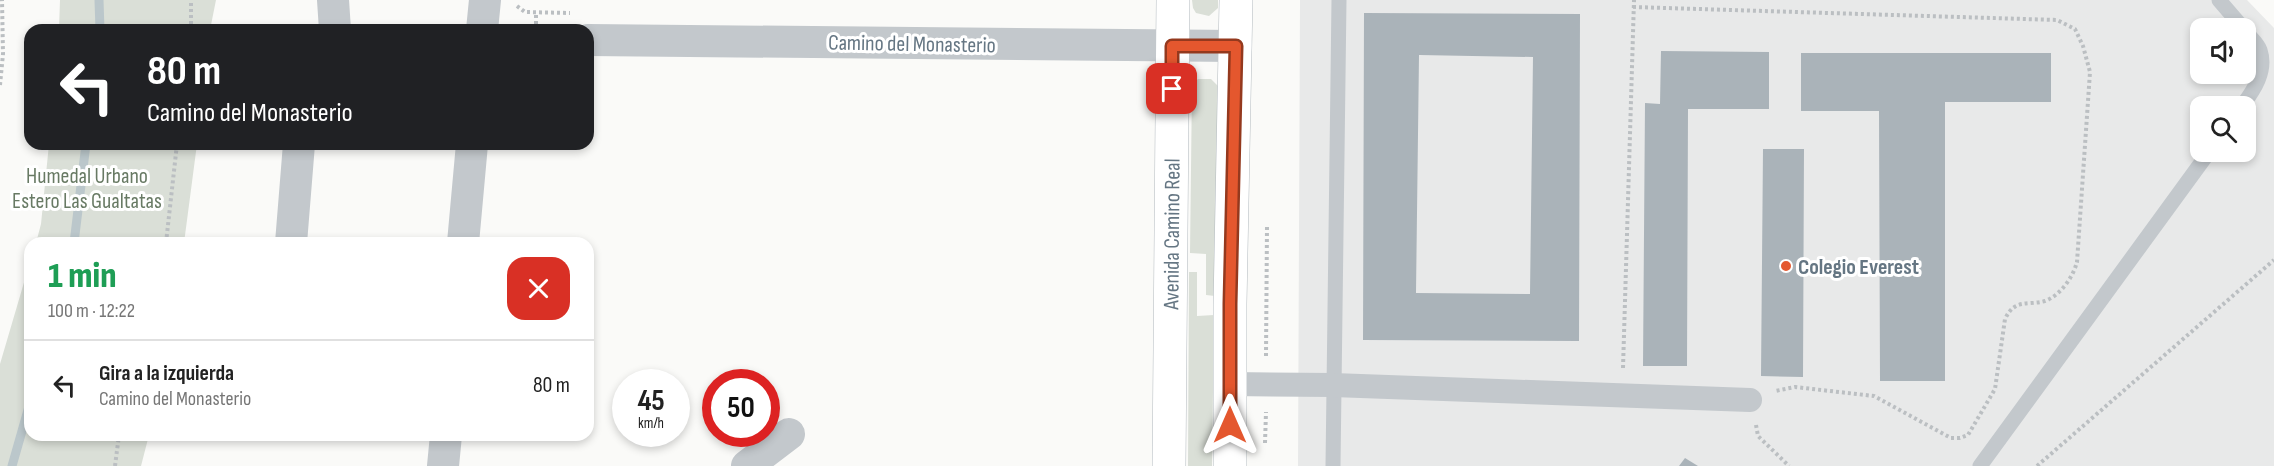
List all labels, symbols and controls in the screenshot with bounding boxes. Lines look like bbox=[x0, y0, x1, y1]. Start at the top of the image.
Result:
map controls bbox=[2190, 18, 2256, 162]
button: sound bbox=[2190, 18, 2256, 84]
street label: Camino del Monasterio bbox=[828, 30, 996, 59]
text: 80 m bbox=[147, 46, 221, 97]
icon: left bbox=[48, 48, 126, 126]
pin bbox=[1146, 63, 1197, 114]
icon: arrive bbox=[1155, 72, 1188, 105]
button: search bbox=[2190, 96, 2256, 162]
text: Camino del Monasterio bbox=[147, 97, 353, 129]
street label: Avenida Camino Real bbox=[1158, 158, 1187, 311]
park label: Humedal Urbano Estero Las Gualtatas bbox=[12, 163, 162, 215]
place label: Colegio Everest bbox=[1798, 254, 1919, 281]
text: 1 min bbox=[48, 255, 116, 298]
button: close bbox=[507, 257, 570, 320]
marker: Colegio Everest bbox=[1779, 259, 1793, 273]
text: 100 m · 12:22 bbox=[48, 299, 135, 323]
text: Gira a la izquierda bbox=[99, 360, 234, 387]
icon: left bbox=[48, 369, 81, 402]
speed limit sign: 50 bbox=[702, 369, 780, 447]
text: 80 m bbox=[533, 372, 570, 399]
text: 45 bbox=[637, 383, 665, 419]
text: Camino del Monasterio bbox=[99, 387, 251, 411]
position arrow bbox=[1198, 393, 1262, 457]
text: km/h bbox=[638, 414, 664, 433]

